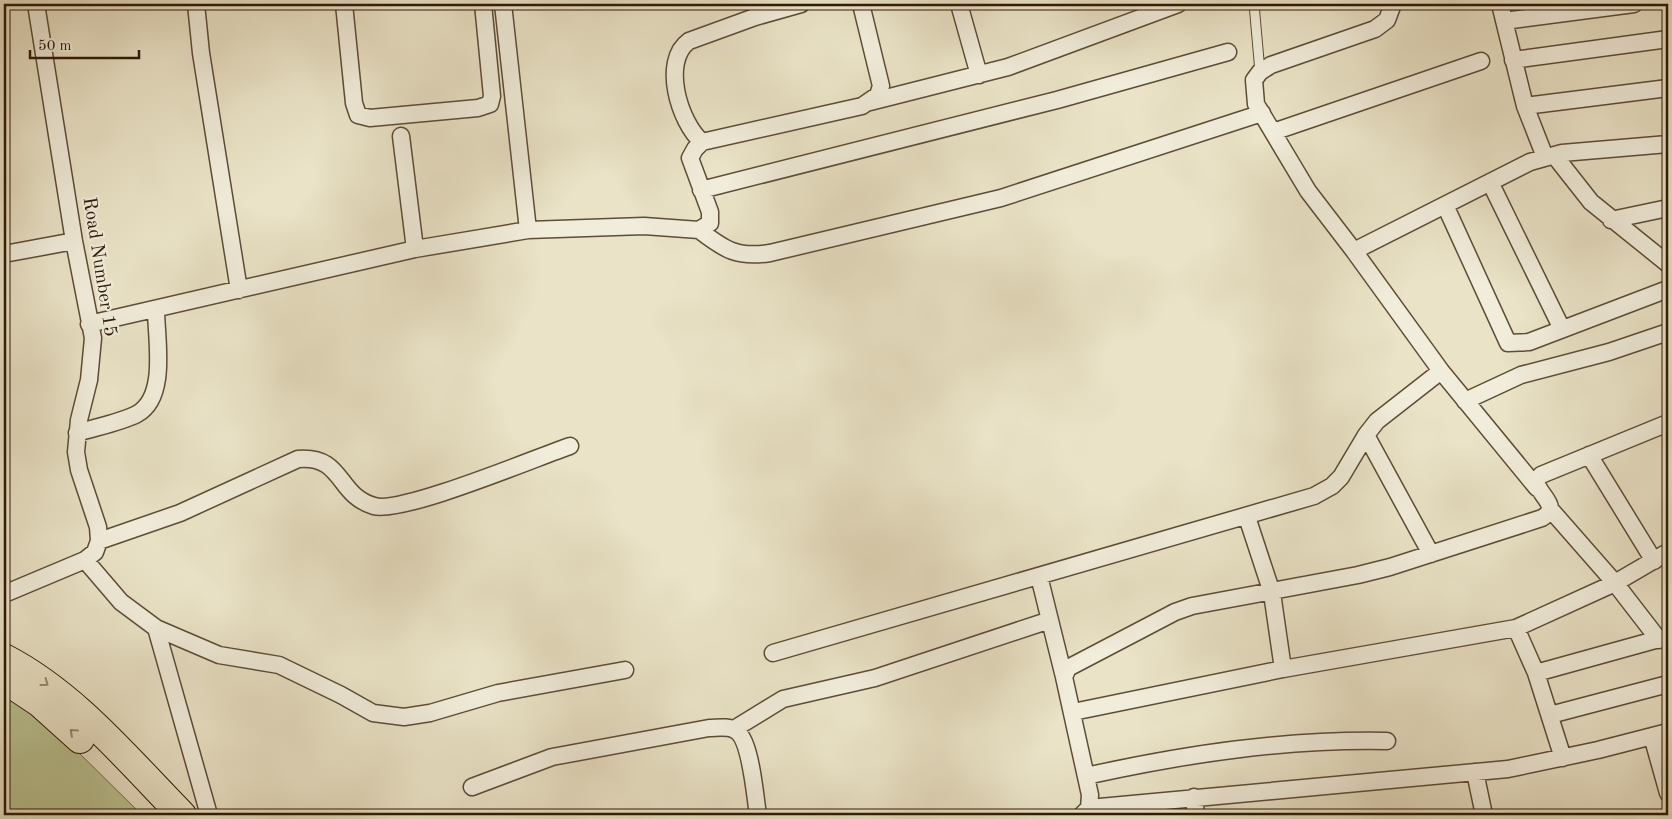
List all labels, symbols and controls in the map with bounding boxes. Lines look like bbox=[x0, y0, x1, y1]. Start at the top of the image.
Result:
scale bar bbox=[30, 28, 139, 60]
text: 50 m bbox=[38, 39, 72, 54]
street label: Road Number 15 bbox=[79, 196, 119, 338]
one-way arrow bbox=[39, 677, 49, 686]
one-way arrow bbox=[70, 729, 79, 738]

